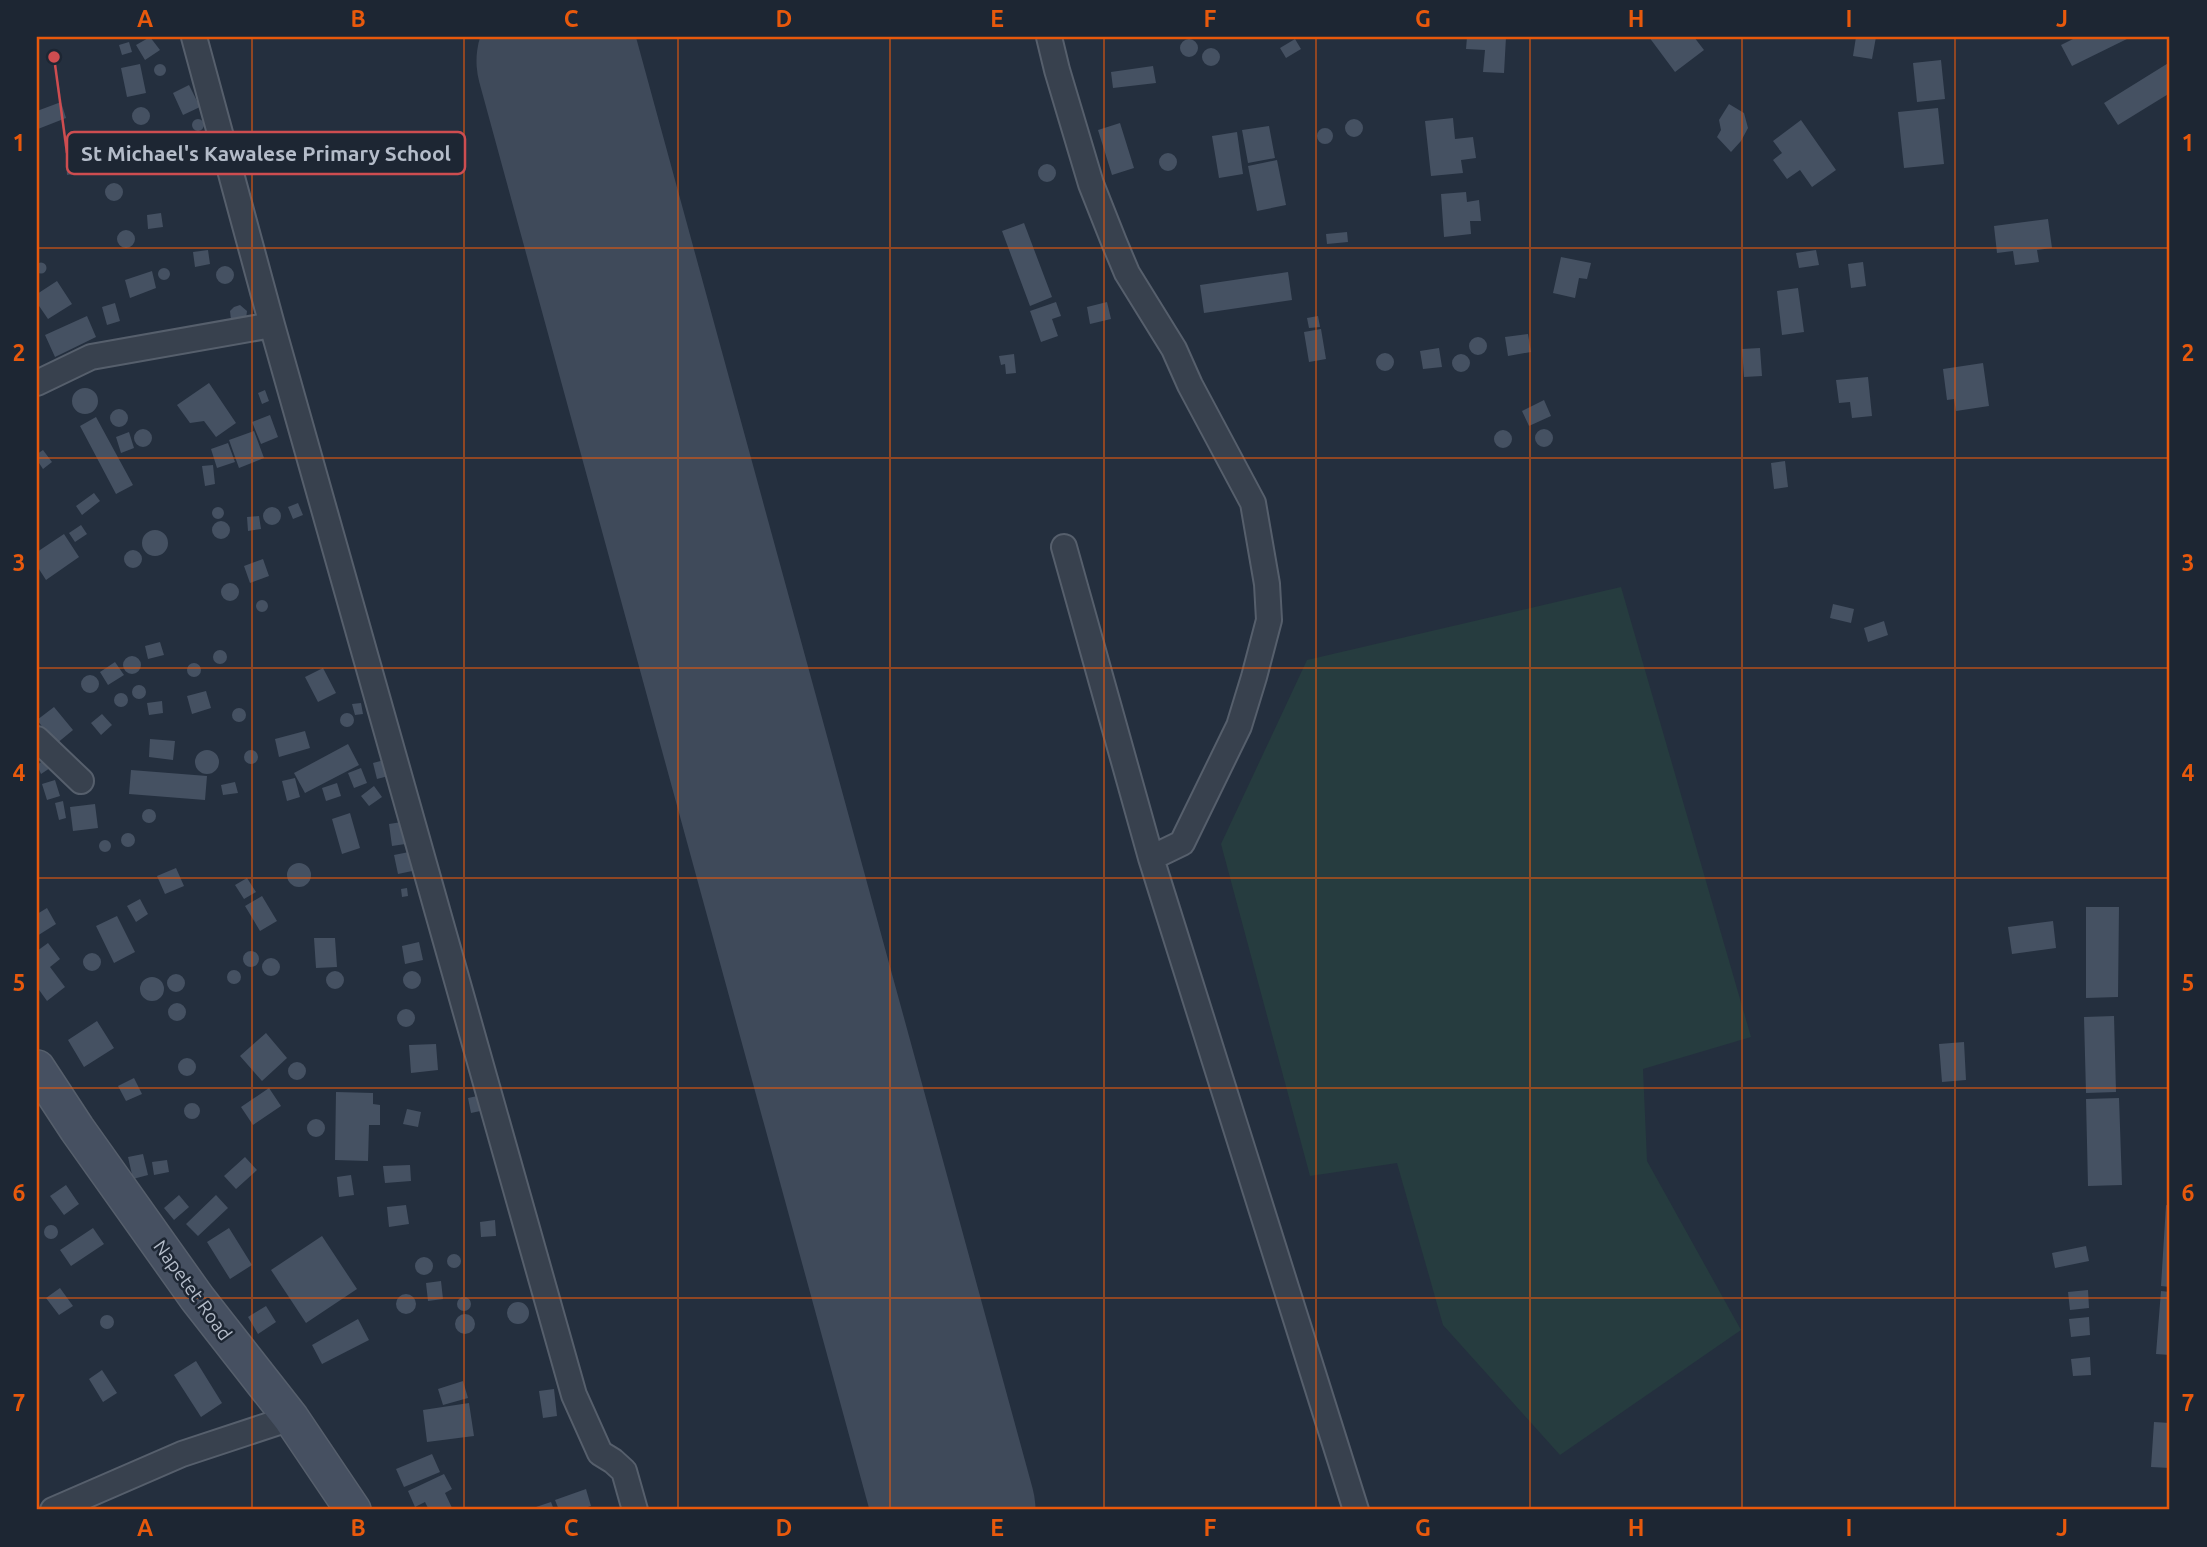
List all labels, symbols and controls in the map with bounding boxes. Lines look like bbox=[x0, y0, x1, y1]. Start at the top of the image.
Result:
text: A bbox=[137, 6, 153, 31]
text: B bbox=[350, 6, 366, 31]
text: C bbox=[564, 6, 579, 31]
text: D bbox=[776, 6, 792, 31]
text: E bbox=[990, 6, 1004, 31]
text: F bbox=[1204, 6, 1217, 31]
text: G bbox=[1415, 6, 1431, 31]
text: H bbox=[1628, 6, 1644, 31]
text: I bbox=[1846, 6, 1852, 31]
text: J bbox=[2056, 6, 2068, 31]
text: 1 bbox=[13, 130, 25, 155]
text: 1 bbox=[2182, 130, 2194, 155]
callout: St Michael's Kawalese Primary School bbox=[67, 132, 465, 174]
text: St Michael's Kawalese Primary School bbox=[81, 141, 451, 165]
text: 2 bbox=[13, 340, 25, 365]
text: 2 bbox=[2182, 340, 2194, 365]
text: 3 bbox=[13, 550, 25, 575]
text: 3 bbox=[2182, 550, 2194, 575]
text: 4 bbox=[13, 760, 26, 785]
text: 4 bbox=[2182, 760, 2195, 785]
text: 5 bbox=[13, 970, 25, 995]
text: 5 bbox=[2182, 970, 2194, 995]
text: 6 bbox=[13, 1180, 26, 1205]
text: 6 bbox=[2182, 1180, 2195, 1205]
street label: Napetet Road bbox=[149, 1236, 237, 1344]
text: 7 bbox=[13, 1390, 25, 1415]
text: 7 bbox=[2182, 1390, 2194, 1415]
text: A bbox=[137, 1515, 153, 1540]
text: B bbox=[350, 1515, 366, 1540]
text: C bbox=[564, 1515, 579, 1540]
text: D bbox=[776, 1515, 792, 1540]
text: E bbox=[990, 1515, 1004, 1540]
text: F bbox=[1204, 1515, 1217, 1540]
text: G bbox=[1415, 1515, 1431, 1540]
text: H bbox=[1628, 1515, 1644, 1540]
text: I bbox=[1846, 1515, 1852, 1540]
text: J bbox=[2056, 1515, 2068, 1540]

